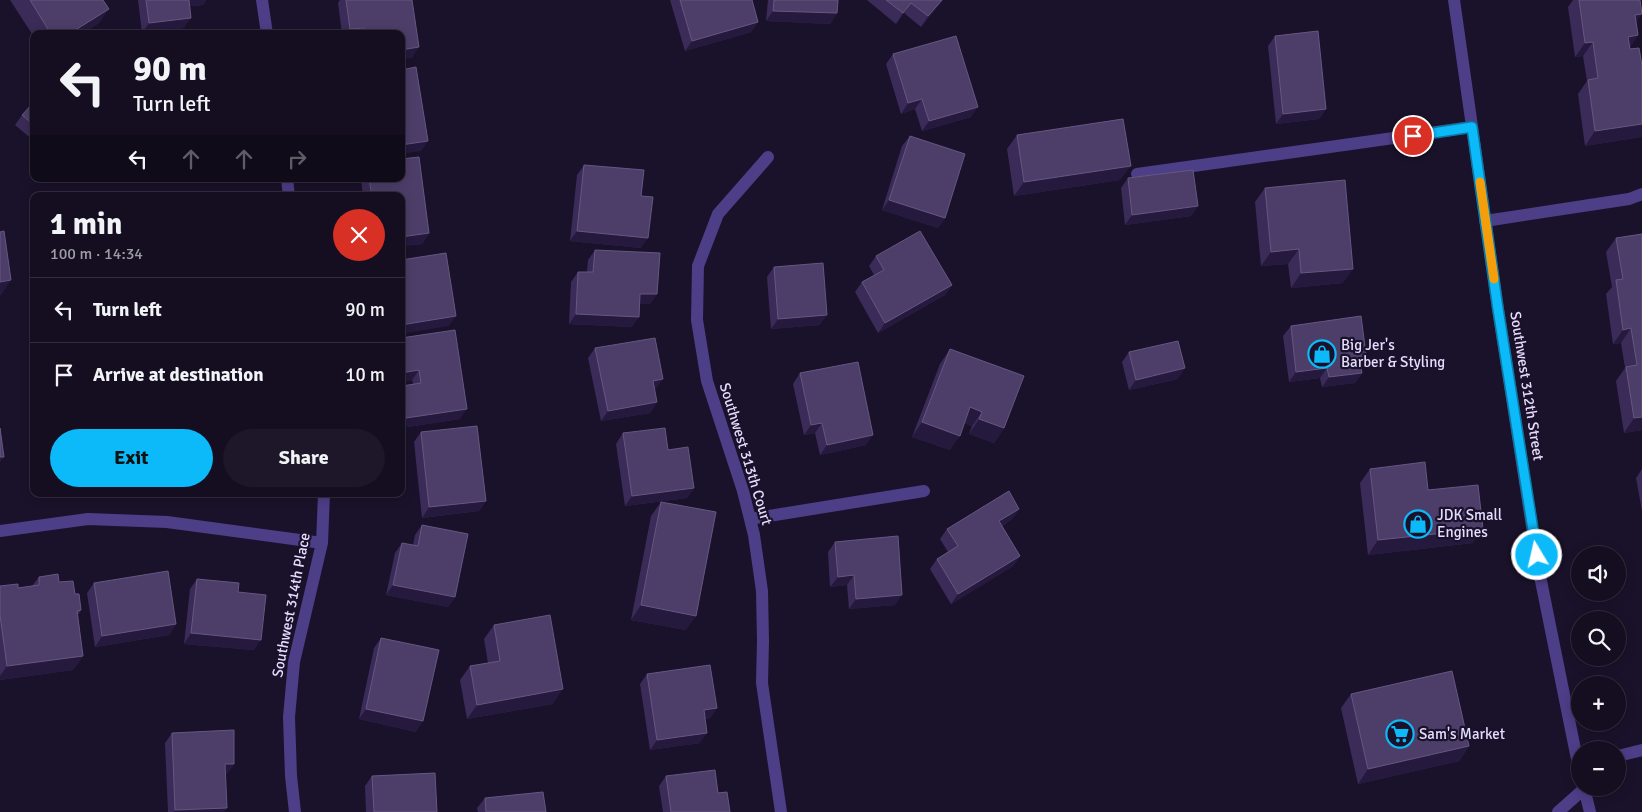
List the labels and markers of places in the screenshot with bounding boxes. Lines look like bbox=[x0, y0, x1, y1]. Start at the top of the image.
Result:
pin bbox=[1392, 115, 1434, 157]
place label: Big Jer's Barber & Styling bbox=[1341, 336, 1445, 371]
shop icon: Big Jer's Barber & Styling bbox=[1307, 339, 1337, 369]
place label: JDK Small Engines bbox=[1437, 506, 1502, 541]
shop icon: JDK Small Engines bbox=[1403, 509, 1433, 539]
supermarket icon: Sam's Market bbox=[1385, 719, 1415, 749]
place label: Sam's Market bbox=[1419, 725, 1505, 743]

